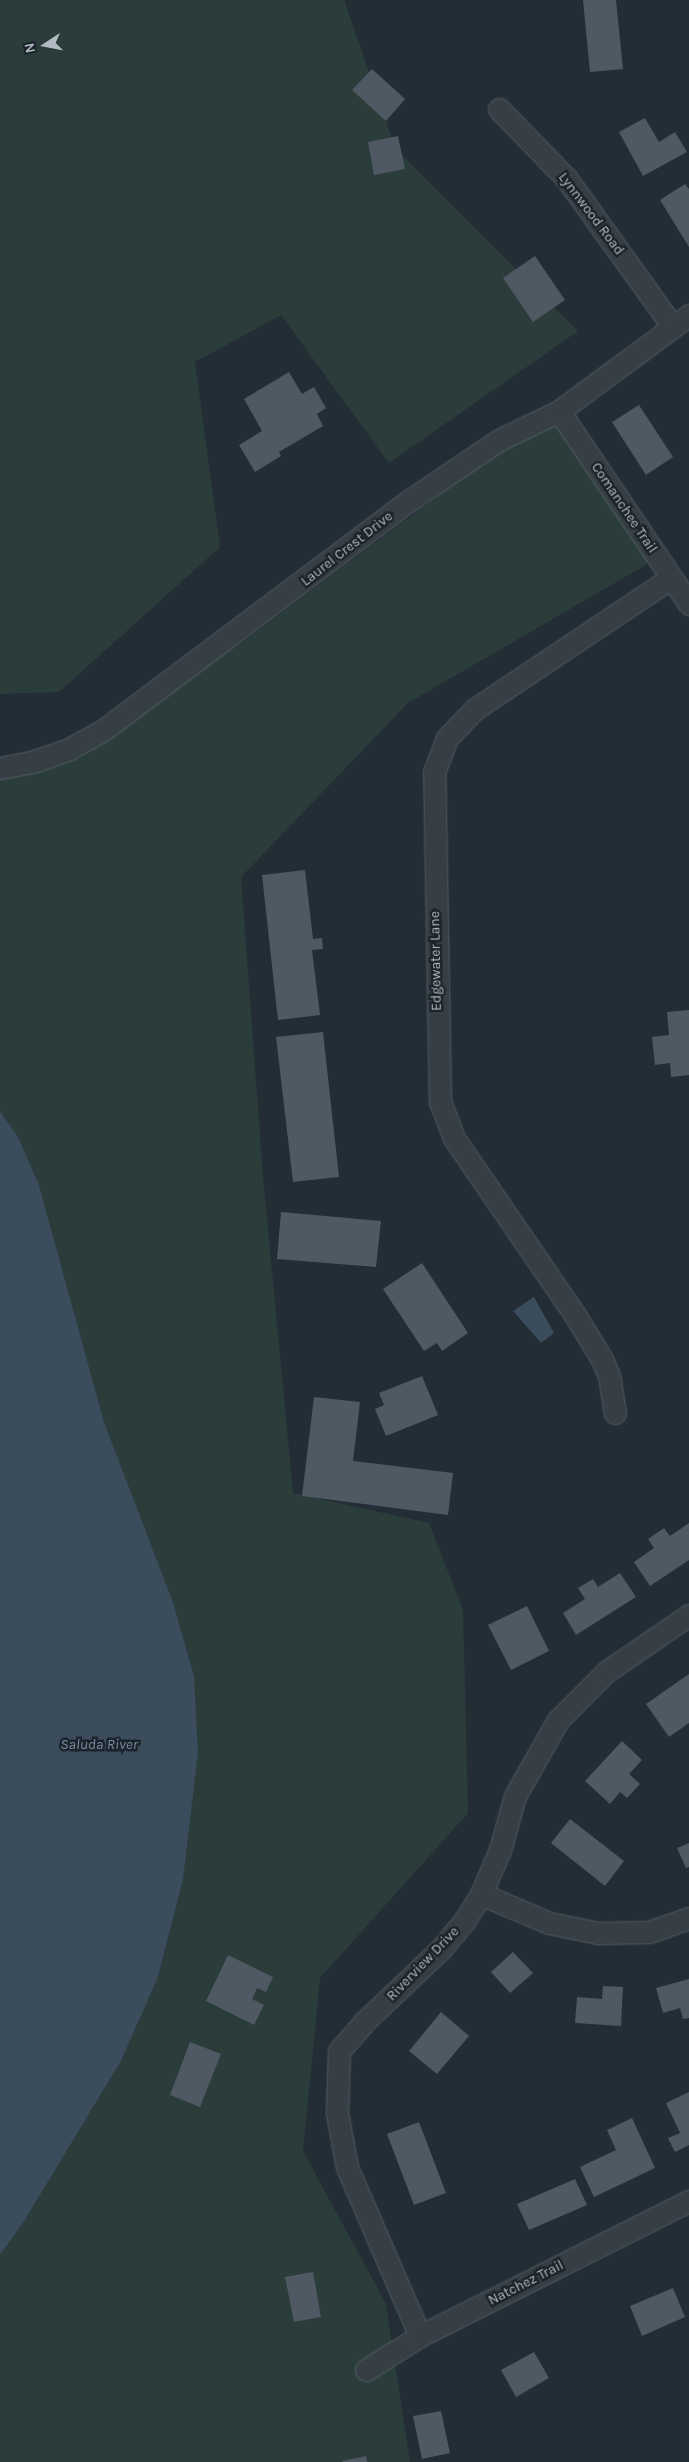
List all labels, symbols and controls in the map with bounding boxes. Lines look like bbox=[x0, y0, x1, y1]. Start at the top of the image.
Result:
north arrow bbox=[20, 20, 70, 70]
text: N bbox=[20, 41, 39, 55]
street label: Lynnwood Road bbox=[555, 169, 627, 259]
street label: Comanchee Trail bbox=[587, 459, 661, 557]
street label: Laurel Crest Drive bbox=[298, 508, 396, 590]
street label: Edgewater Lane bbox=[427, 911, 445, 1011]
water label: Saluda River bbox=[60, 1736, 138, 1754]
street label: Riverview Drive bbox=[383, 1923, 463, 2005]
street label: Natchez Trail bbox=[486, 2257, 566, 2309]

